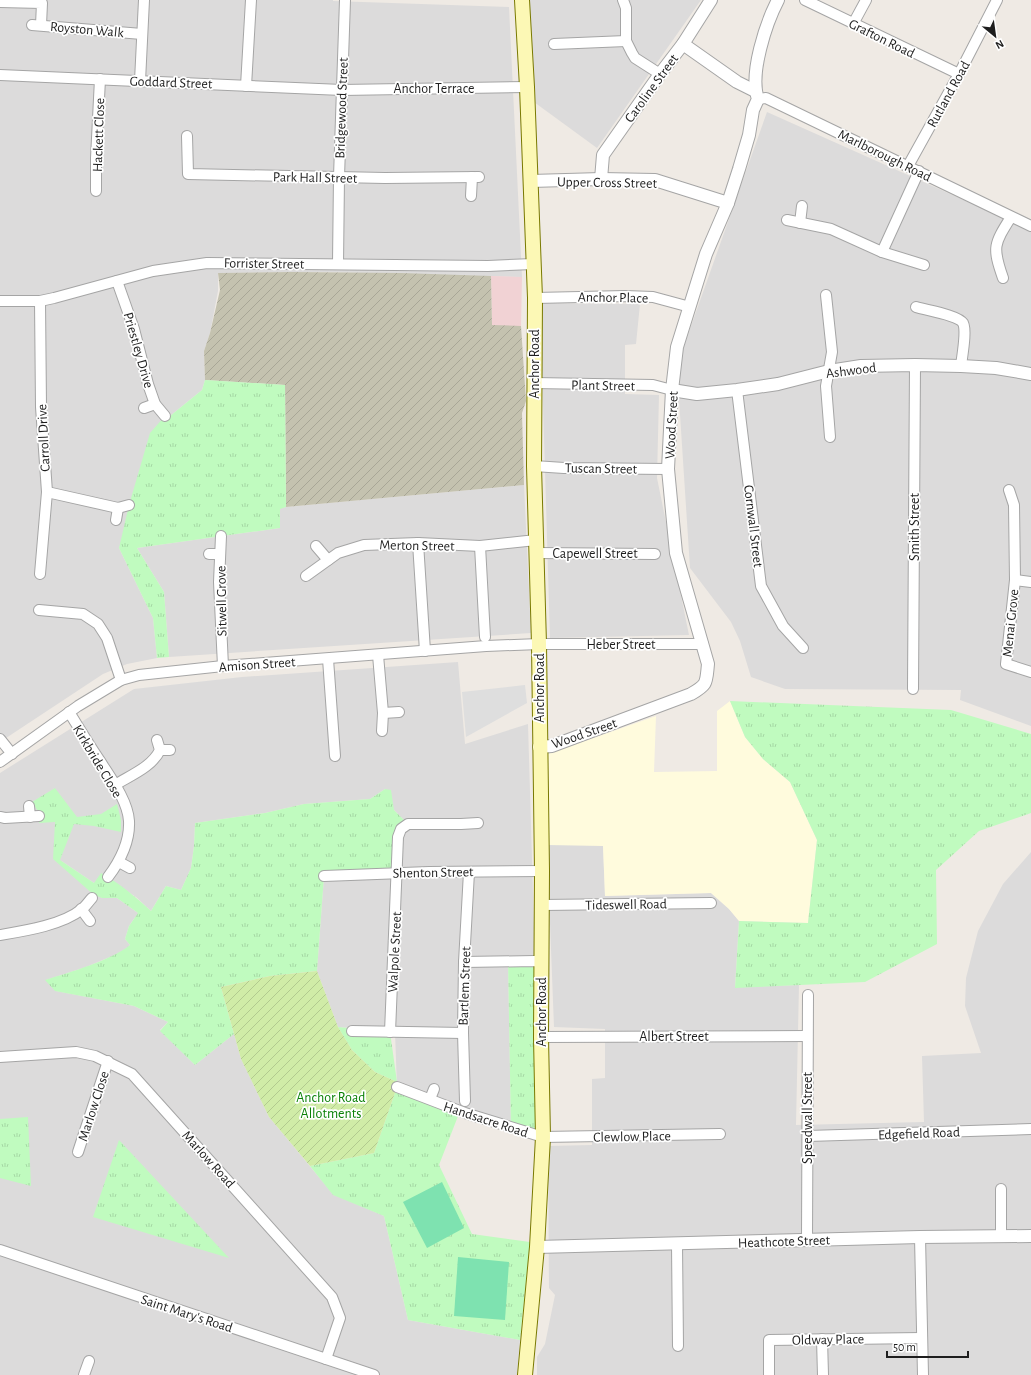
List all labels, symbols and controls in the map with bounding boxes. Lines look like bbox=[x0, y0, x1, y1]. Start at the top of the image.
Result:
north arrow bbox=[975, 16, 1015, 56]
street label: Grafton Road bbox=[846, 17, 917, 61]
street label: Royston Walk bbox=[50, 20, 125, 40]
text: N bbox=[994, 38, 1006, 51]
street label: Caroline Street bbox=[622, 51, 682, 125]
street label: Bridgewood Street bbox=[333, 57, 351, 159]
street label: Rutland Road bbox=[925, 59, 973, 130]
street label: Goddard Street bbox=[129, 75, 213, 91]
street label: Anchor Terrace bbox=[393, 82, 475, 96]
street label: Hackett Close bbox=[91, 98, 107, 172]
street label: Marlborough Road bbox=[836, 127, 933, 185]
street label: Park Hall Street bbox=[273, 170, 358, 186]
street label: Upper Cross Street bbox=[557, 175, 658, 191]
street label: Forrister Street bbox=[224, 256, 305, 272]
street label: Anchor Place bbox=[578, 290, 648, 306]
street label: Priestley Drive bbox=[121, 311, 156, 390]
street label: Anchor Road bbox=[528, 329, 542, 399]
street label: Ashwood bbox=[825, 361, 877, 381]
street label: Plant Street bbox=[571, 378, 636, 394]
street label: Wood Street bbox=[663, 390, 681, 459]
street label: Carroll Drive bbox=[35, 404, 53, 472]
street label: Tuscan Street bbox=[565, 461, 638, 477]
street label: Cornwall Street bbox=[741, 484, 765, 569]
street label: Smith Street bbox=[908, 492, 922, 561]
street label: Merton Street bbox=[379, 538, 455, 554]
street label: Capewell Street bbox=[552, 547, 638, 561]
street label: Sitwell Grove bbox=[214, 565, 230, 637]
street label: Menai Grove bbox=[1000, 589, 1022, 658]
street label: Heber Street bbox=[586, 638, 656, 652]
street label: Anchor Road bbox=[533, 653, 547, 723]
street label: Amison Street bbox=[218, 655, 296, 675]
street label: Wood Street bbox=[550, 716, 619, 752]
street label: Kirkbride Close bbox=[70, 723, 124, 800]
street label: Shenton Street bbox=[392, 865, 474, 881]
street label: Tideswell Road bbox=[585, 897, 667, 913]
street label: Walpole Street bbox=[386, 911, 404, 993]
street label: Bartlem Street bbox=[457, 946, 473, 1026]
street label: Anchor Road bbox=[535, 977, 549, 1047]
street label: Albert Street bbox=[639, 1030, 709, 1044]
street label: Marlow Close bbox=[76, 1069, 112, 1143]
street label: Speedwall Street bbox=[801, 1072, 815, 1164]
park label: Anchor Road Allotments bbox=[296, 1091, 366, 1121]
street label: Handsacre Road bbox=[442, 1100, 530, 1140]
street label: Edgefield Road bbox=[878, 1126, 960, 1142]
street label: Marlow Road bbox=[179, 1128, 237, 1191]
street label: Clewlow Place bbox=[593, 1129, 671, 1145]
street label: Heathcote Street bbox=[738, 1233, 831, 1251]
street label: Saint Mary's Road bbox=[139, 1292, 234, 1335]
street label: Oldway Place bbox=[792, 1332, 864, 1348]
scale bar bbox=[887, 1333, 968, 1359]
text: 50 m bbox=[893, 1341, 916, 1353]

